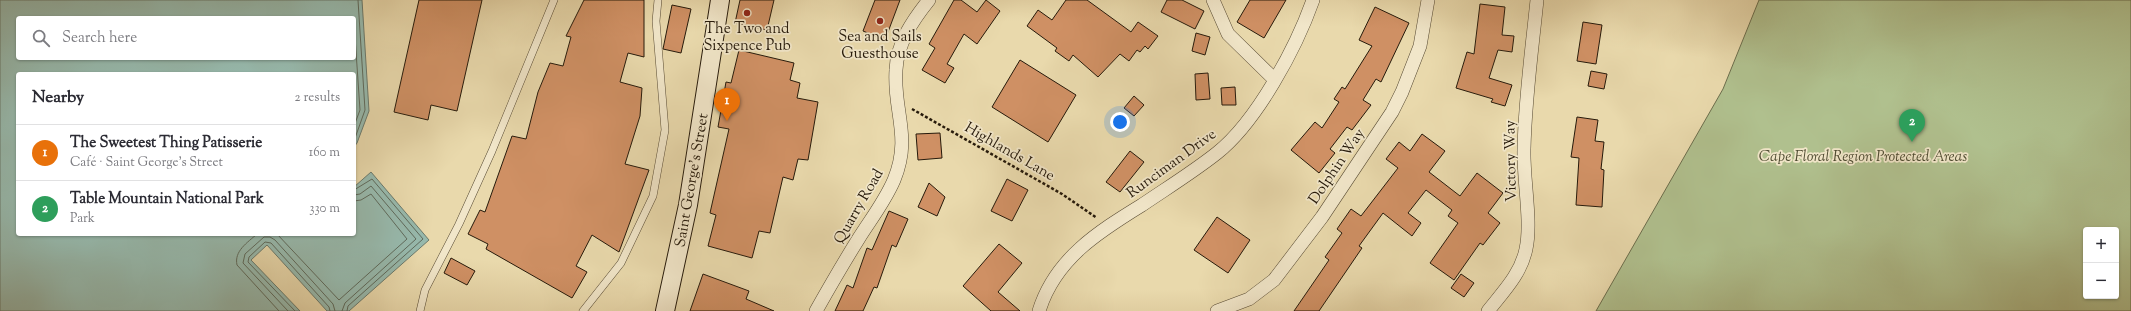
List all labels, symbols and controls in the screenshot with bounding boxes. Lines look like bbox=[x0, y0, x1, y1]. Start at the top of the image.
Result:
marker: The Two and Sixpence Pub bbox=[742, 8, 752, 18]
search box bbox=[16, 16, 356, 60]
marker: Sea and Sails Guesthouse bbox=[875, 16, 885, 26]
place label: The Two and Sixpence Pub bbox=[703, 19, 791, 57]
icon: search bbox=[30, 27, 52, 49]
place label: Sea and Sails Guesthouse bbox=[838, 27, 922, 65]
text: Search here bbox=[62, 28, 137, 49]
text: Nearby bbox=[32, 86, 84, 110]
pin: 1 bbox=[714, 88, 740, 121]
text: 2 results bbox=[295, 89, 340, 107]
pin: 2 bbox=[1899, 109, 1925, 142]
street label: Saint George's Street bbox=[670, 112, 715, 249]
your location bbox=[1110, 112, 1130, 132]
street label: Highlands Lane bbox=[960, 118, 1058, 187]
street label: Victory Way bbox=[1500, 119, 1523, 202]
street label: Dolphin Way bbox=[1304, 124, 1371, 209]
street label: Runciman Drive bbox=[1123, 125, 1221, 204]
text: The Sweetest Thing Patisserie bbox=[70, 133, 262, 154]
text: 1 bbox=[43, 144, 47, 162]
text: 160 m bbox=[309, 144, 340, 162]
park label: Cape Floral Region Protected Areas bbox=[1759, 147, 1967, 168]
text: Café · Saint George's Street bbox=[70, 154, 223, 172]
street label: Quarry Road bbox=[829, 165, 890, 248]
text: Table Mountain National Park bbox=[70, 189, 264, 210]
text: 2 bbox=[42, 200, 48, 218]
text: 330 m bbox=[309, 200, 340, 218]
text: Park bbox=[70, 210, 95, 228]
map controls bbox=[2083, 227, 2119, 299]
button: + bbox=[2083, 227, 2119, 263]
button: − bbox=[2083, 263, 2119, 299]

